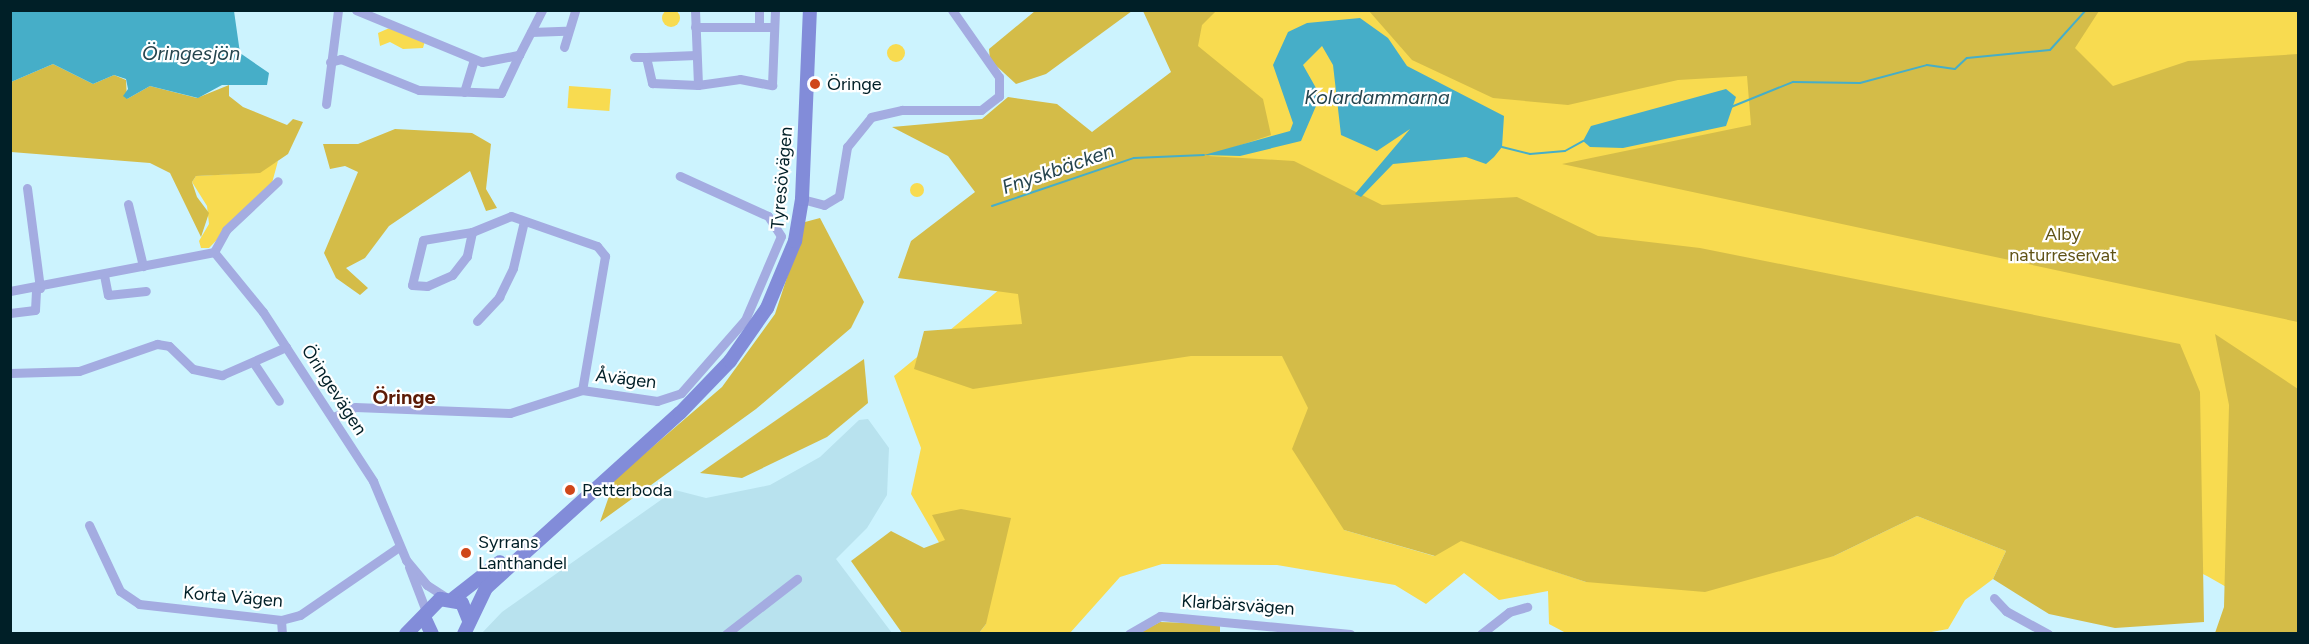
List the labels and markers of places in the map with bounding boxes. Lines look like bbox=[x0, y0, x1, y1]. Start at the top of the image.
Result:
place label: Öringe bbox=[827, 73, 882, 95]
marker: Öringe bbox=[808, 77, 822, 91]
place label: Petterboda bbox=[582, 479, 672, 501]
marker: Petterboda bbox=[563, 483, 577, 497]
place label: Syrrans Lanthandel bbox=[478, 532, 567, 574]
marker: Syrrans Lanthandel bbox=[459, 546, 473, 560]

